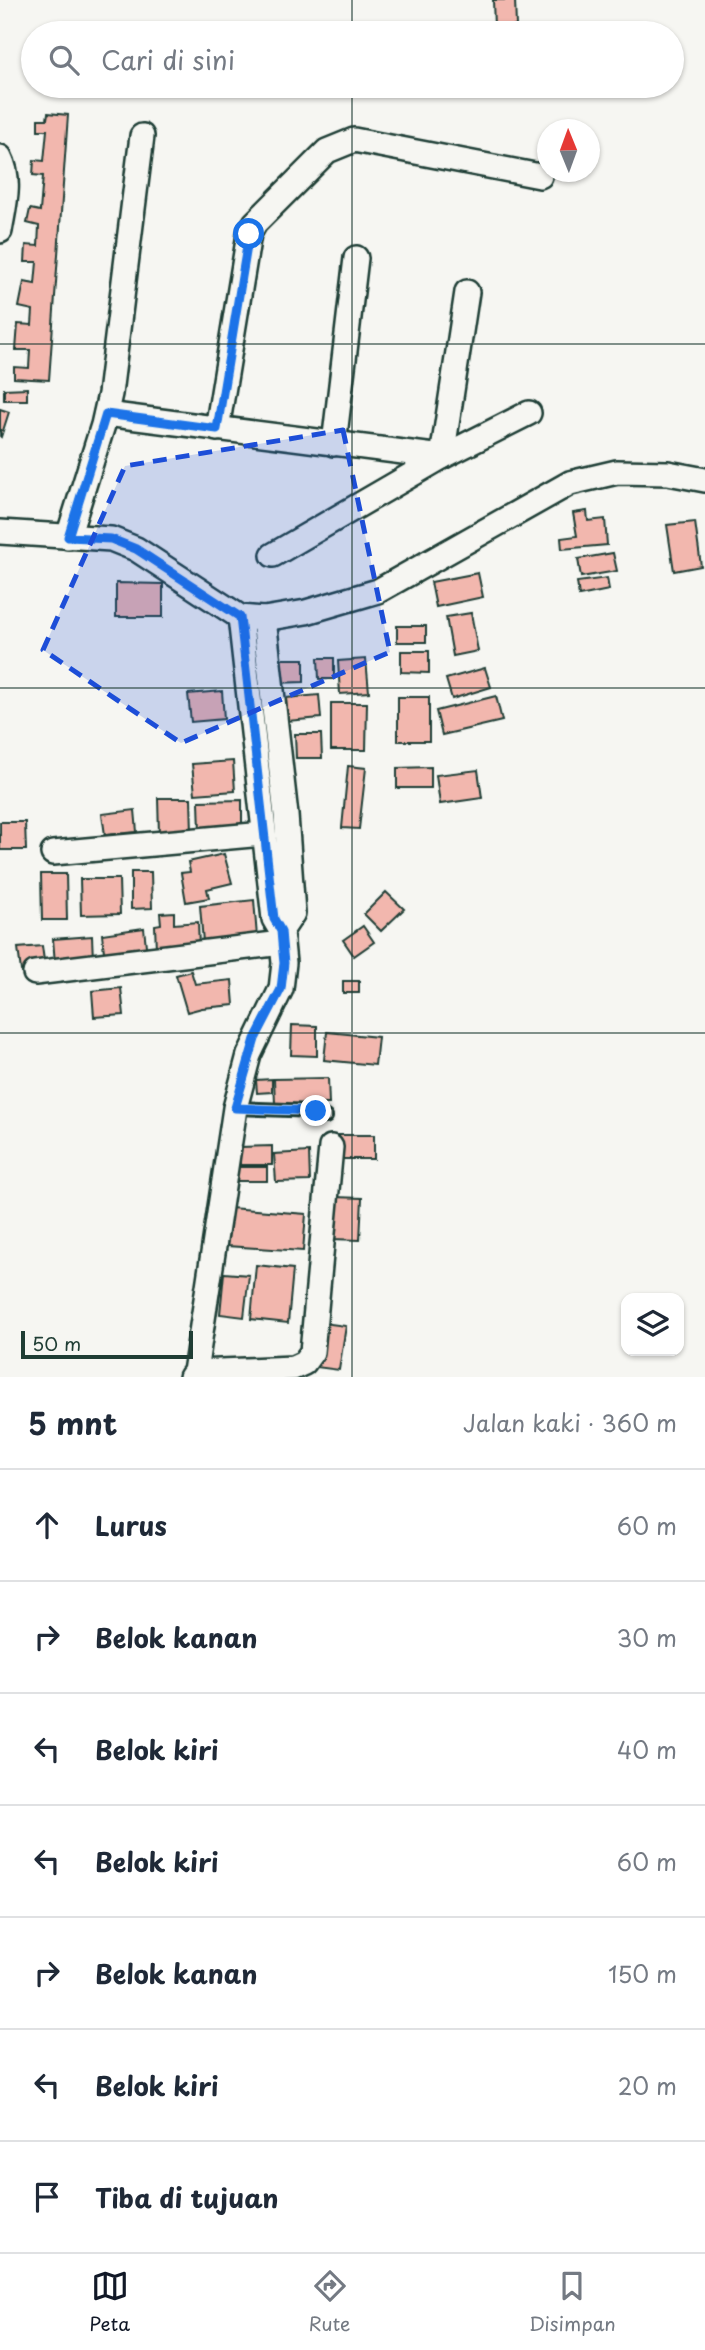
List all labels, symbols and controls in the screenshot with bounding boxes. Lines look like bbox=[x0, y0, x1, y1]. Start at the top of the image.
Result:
search box bbox=[21, 21, 684, 98]
text: Cari di sini bbox=[101, 40, 235, 79]
icon: search bbox=[45, 41, 83, 79]
north arrow bbox=[537, 119, 600, 182]
route start bbox=[233, 218, 264, 249]
route end bbox=[300, 1095, 331, 1126]
map controls bbox=[621, 1293, 684, 1356]
button: layers bbox=[621, 1293, 684, 1356]
scale bar bbox=[21, 1328, 192, 1360]
text: 50 m bbox=[32, 1329, 81, 1357]
text: 5 mnt bbox=[28, 1400, 117, 1445]
text: Jalan kaki · 360 m bbox=[463, 1405, 677, 1440]
icon: ahead bbox=[28, 1506, 66, 1544]
text: Lurus bbox=[95, 1506, 167, 1545]
text: 60 m bbox=[617, 1508, 677, 1543]
icon: right bbox=[28, 1618, 66, 1656]
text: Belok kanan bbox=[95, 1618, 257, 1657]
text: 30 m bbox=[616, 1620, 677, 1655]
icon: left bbox=[28, 1730, 66, 1768]
text: Belok kiri bbox=[95, 1730, 218, 1769]
text: 40 m bbox=[617, 1732, 677, 1767]
icon: left bbox=[28, 1842, 66, 1880]
text: Belok kiri bbox=[95, 1842, 218, 1881]
text: 60 m bbox=[617, 1844, 677, 1879]
icon: right bbox=[28, 1954, 66, 1992]
text: Belok kanan bbox=[95, 1954, 257, 1993]
text: 150 m bbox=[608, 1956, 677, 1991]
icon: left bbox=[28, 2066, 66, 2104]
text: Belok kiri bbox=[95, 2066, 218, 2105]
text: 20 m bbox=[618, 2068, 677, 2103]
icon: arrive bbox=[28, 2178, 66, 2216]
text: Tiba di tujuan bbox=[95, 2178, 279, 2217]
tab: Peta bbox=[89, 2267, 130, 2337]
tab: Rute bbox=[309, 2267, 350, 2337]
tab: Disimpan bbox=[529, 2267, 616, 2337]

